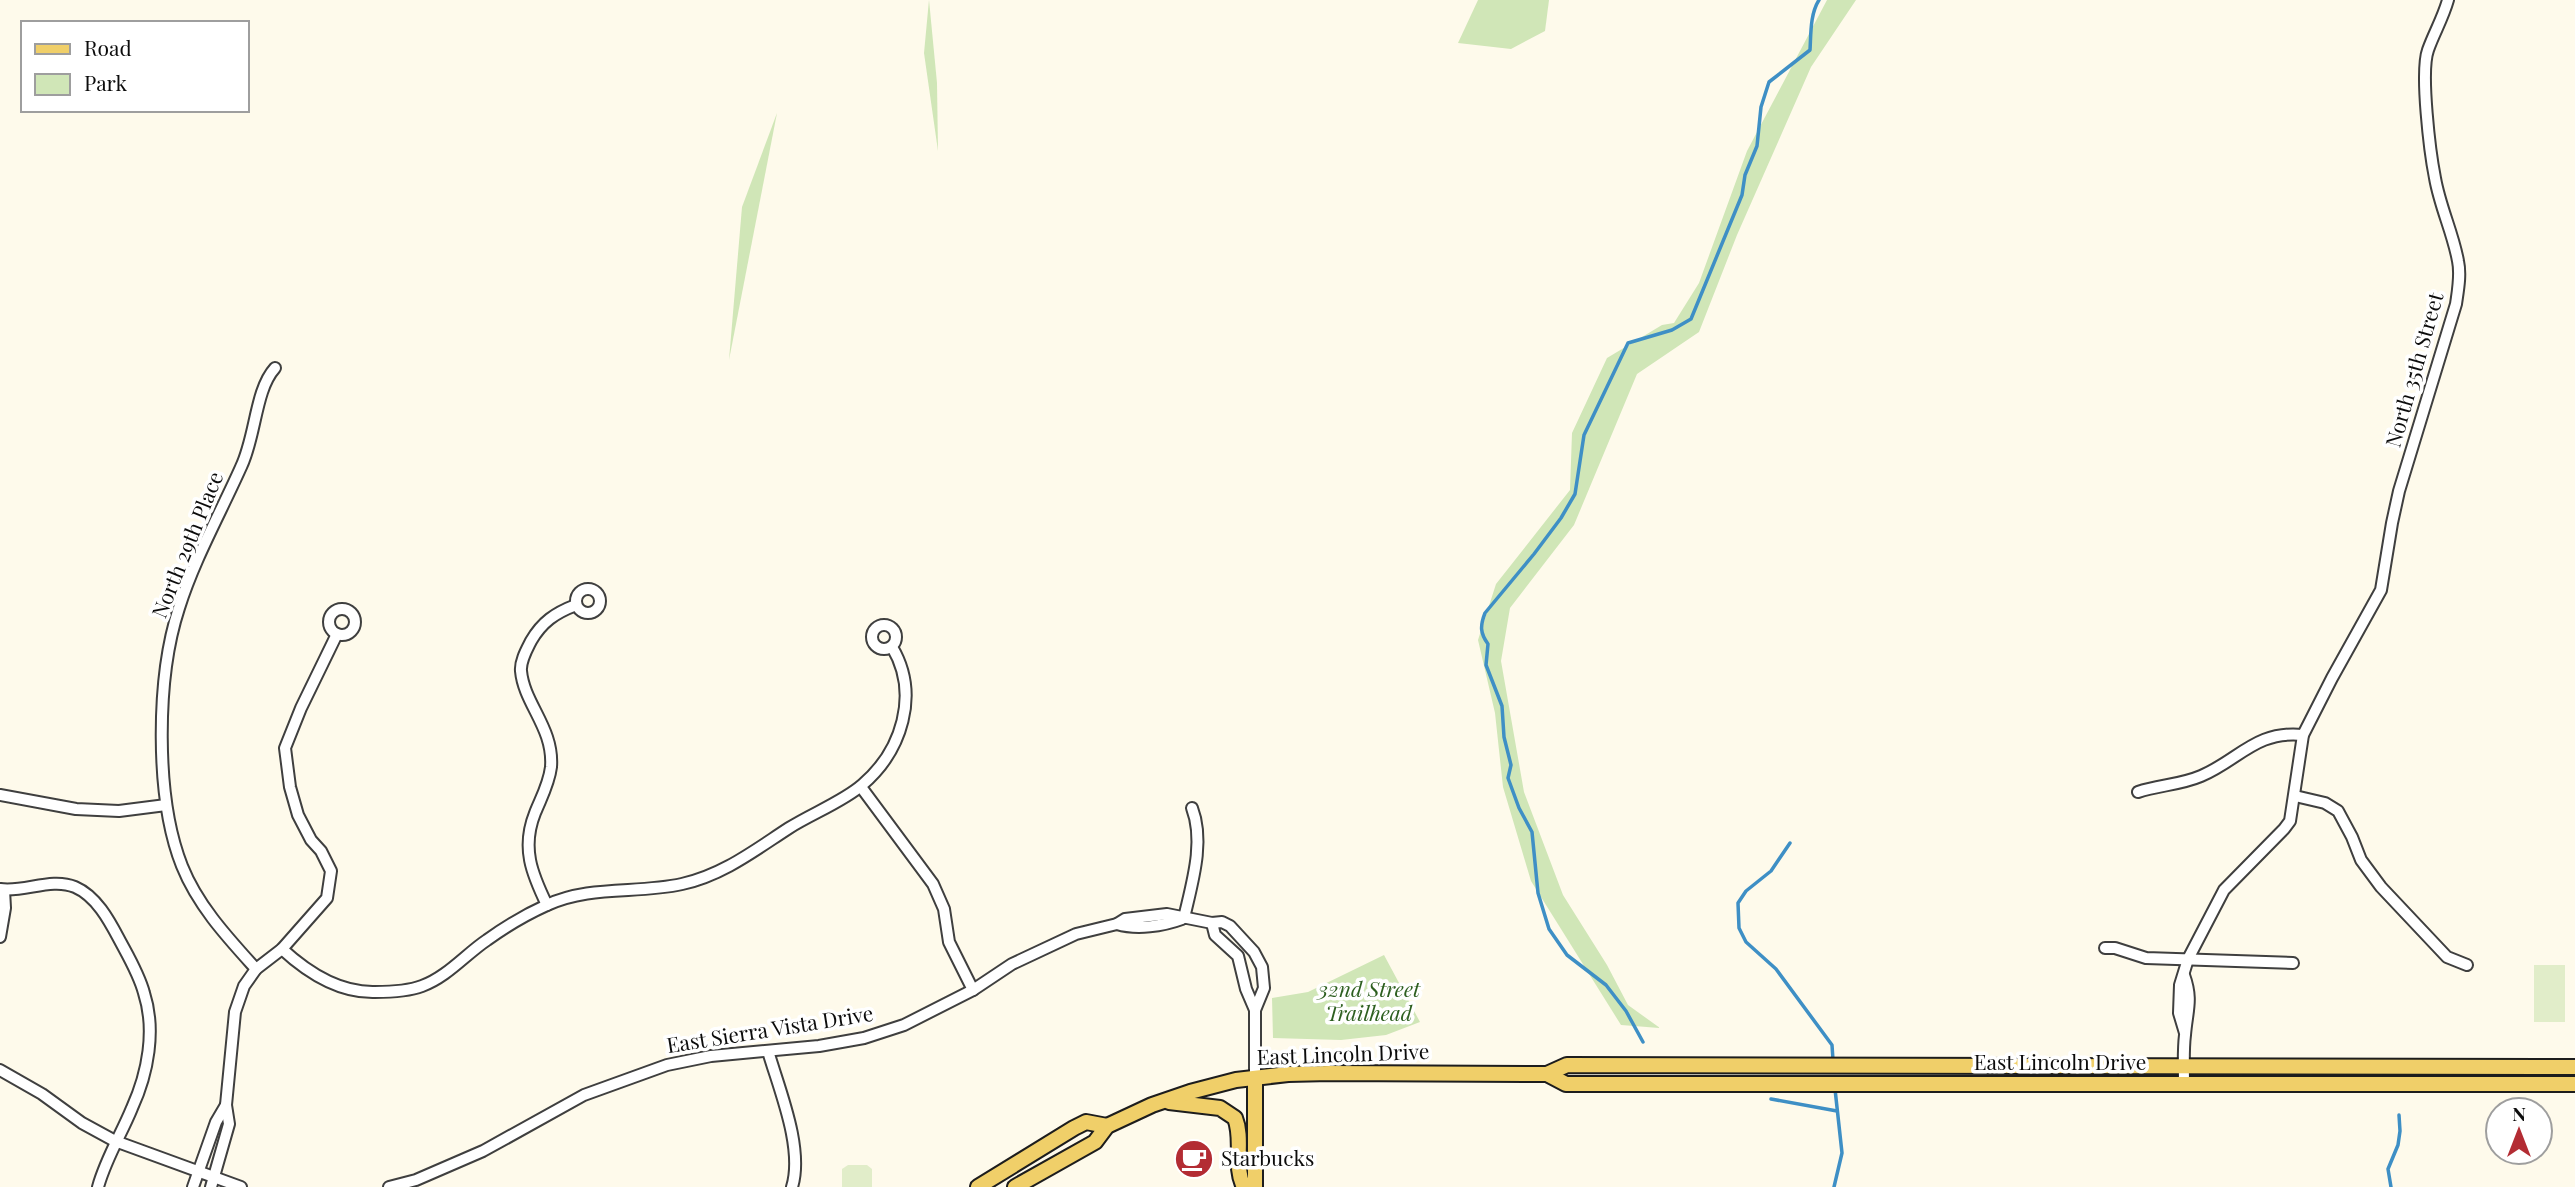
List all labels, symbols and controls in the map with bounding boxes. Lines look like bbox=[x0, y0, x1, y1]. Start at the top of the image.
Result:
legend bbox=[21, 21, 248, 112]
text: Road bbox=[84, 33, 132, 61]
text: Park bbox=[84, 68, 128, 96]
street label: North 35th Street bbox=[2378, 288, 2449, 450]
street label: North 29th Place bbox=[144, 467, 228, 622]
park label: 32nd Street Trailhead bbox=[1316, 974, 1421, 1026]
street label: East Sierra Vista Drive bbox=[664, 998, 875, 1058]
street label: East Lincoln Drive bbox=[1256, 1036, 1430, 1070]
street label: East Lincoln Drive bbox=[1974, 1047, 2146, 1075]
north arrow bbox=[2484, 1096, 2554, 1166]
text: N bbox=[2512, 1100, 2526, 1126]
cafe icon: Starbucks bbox=[1173, 1138, 1215, 1180]
place label: Starbucks bbox=[1221, 1143, 1314, 1171]

